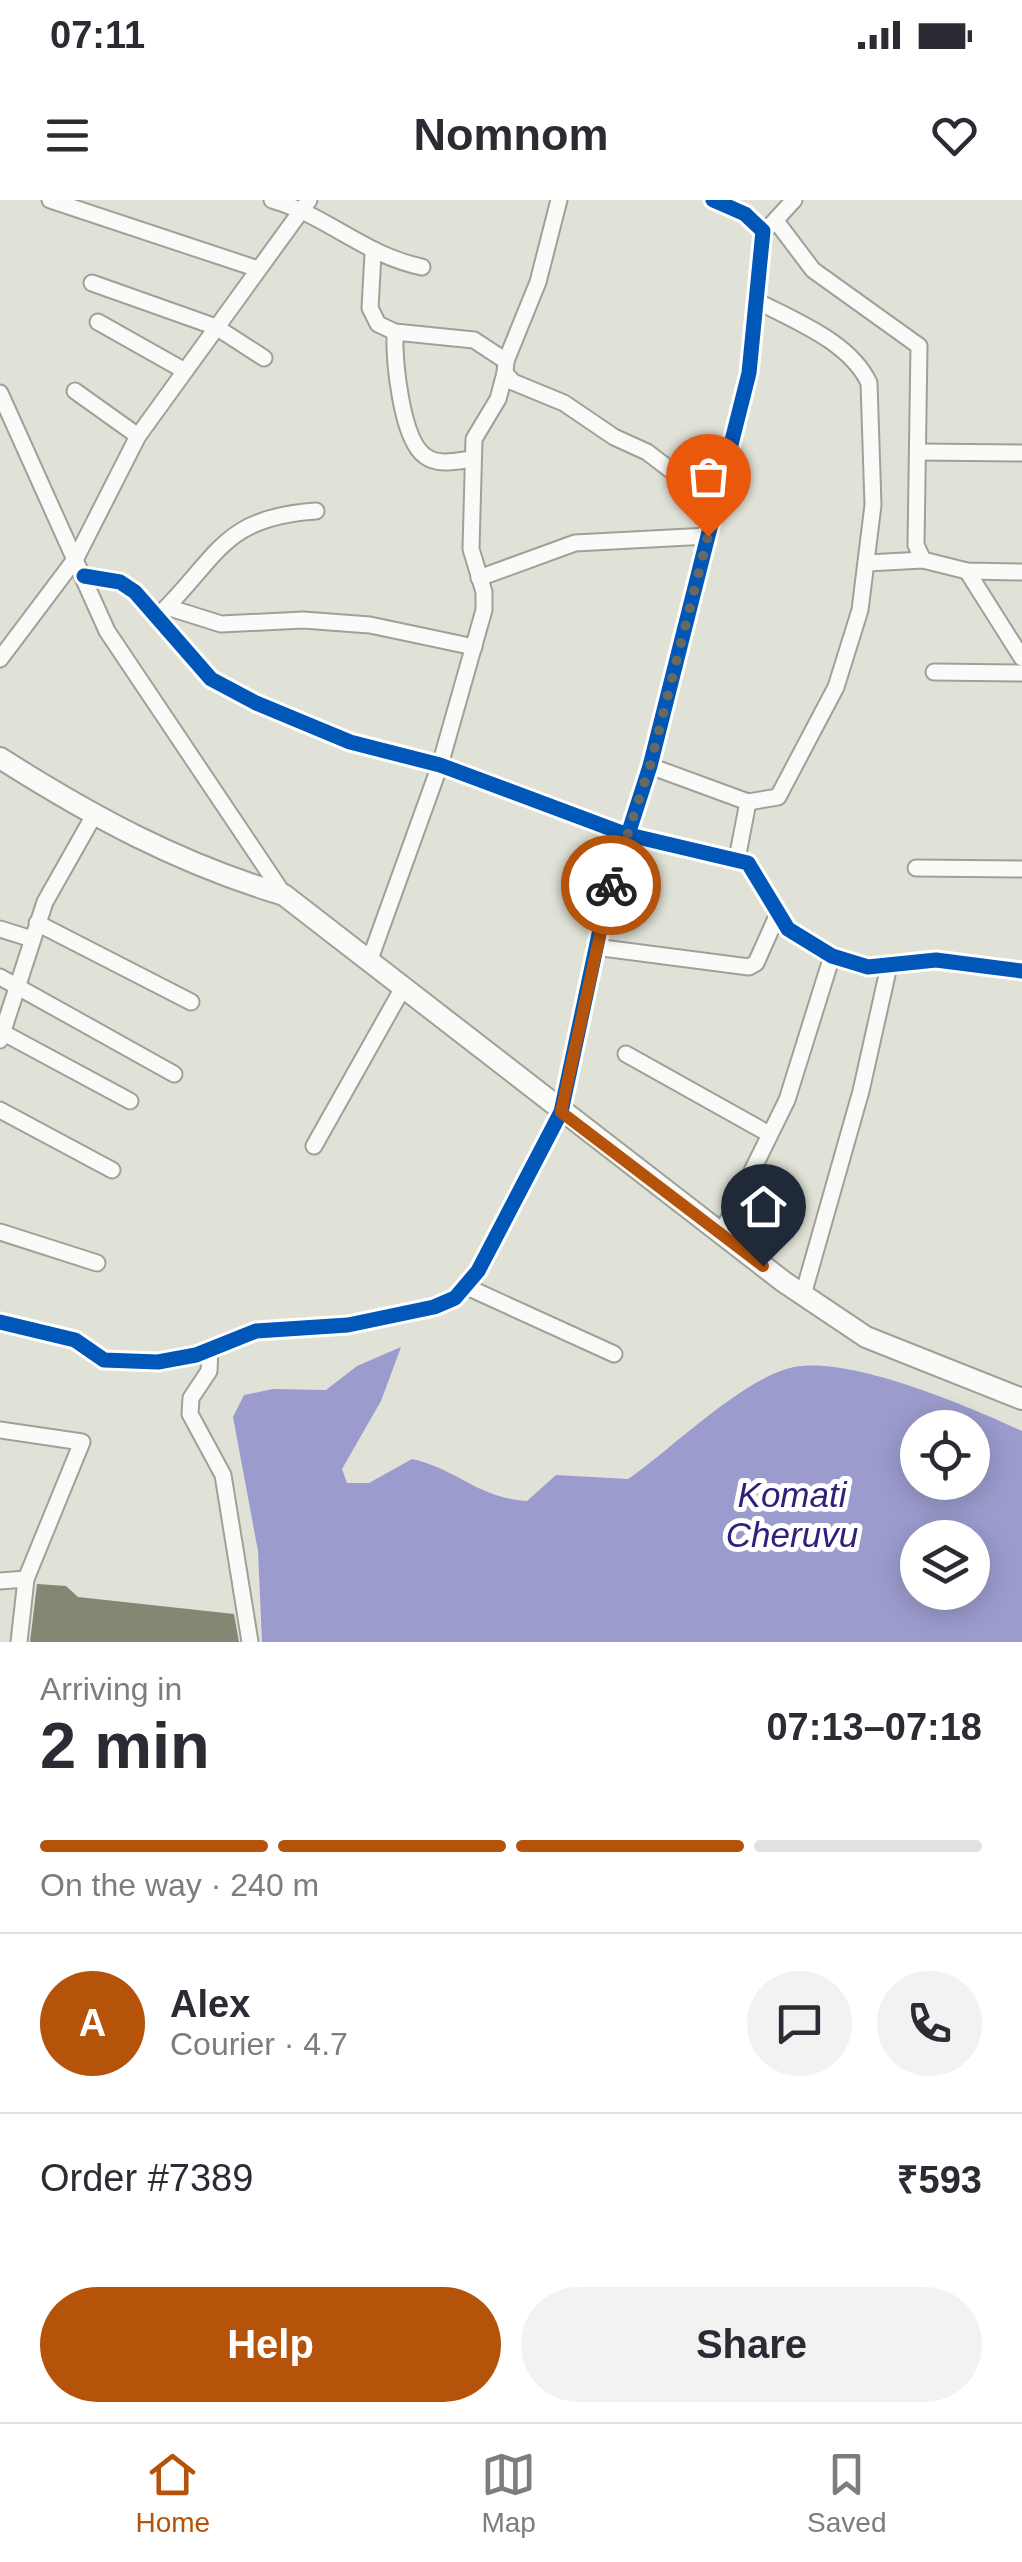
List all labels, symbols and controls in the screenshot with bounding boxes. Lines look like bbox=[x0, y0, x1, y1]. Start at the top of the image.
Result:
text: 07:11 bbox=[50, 14, 145, 56]
icon: menu bbox=[40, 108, 95, 163]
icon: heart bbox=[927, 108, 982, 163]
text: Nomnom bbox=[414, 109, 609, 160]
pin bbox=[666, 434, 751, 537]
icon: bag bbox=[681, 449, 736, 504]
courier bbox=[561, 835, 661, 935]
icon: bike bbox=[584, 858, 639, 913]
pin bbox=[721, 1164, 806, 1267]
icon: home bbox=[736, 1179, 791, 1234]
map controls bbox=[900, 1410, 990, 1610]
button: locate bbox=[900, 1410, 990, 1500]
water label: Komati Cheruvu bbox=[726, 1475, 858, 1554]
button: layers bbox=[900, 1520, 990, 1610]
text: Arriving in bbox=[40, 1671, 182, 1707]
text: 07:13–07:18 bbox=[766, 1706, 982, 1748]
text: 2 min bbox=[40, 1709, 210, 1782]
text: On the way · 240 m bbox=[40, 1867, 319, 1903]
button: chat bbox=[747, 1971, 852, 2076]
button: phone bbox=[877, 1971, 982, 2076]
text: Alex bbox=[170, 1983, 250, 2025]
text: A bbox=[79, 2002, 106, 2044]
text: Courier · 4.7 bbox=[170, 2026, 348, 2062]
text: Order #7389 bbox=[40, 2157, 253, 2199]
text: ₹593 bbox=[897, 2159, 982, 2201]
button: Help bbox=[40, 2287, 501, 2402]
button: Share bbox=[521, 2287, 982, 2402]
tab: Home bbox=[135, 2447, 210, 2539]
tab: Map bbox=[481, 2447, 536, 2539]
tab: Saved bbox=[807, 2447, 886, 2539]

